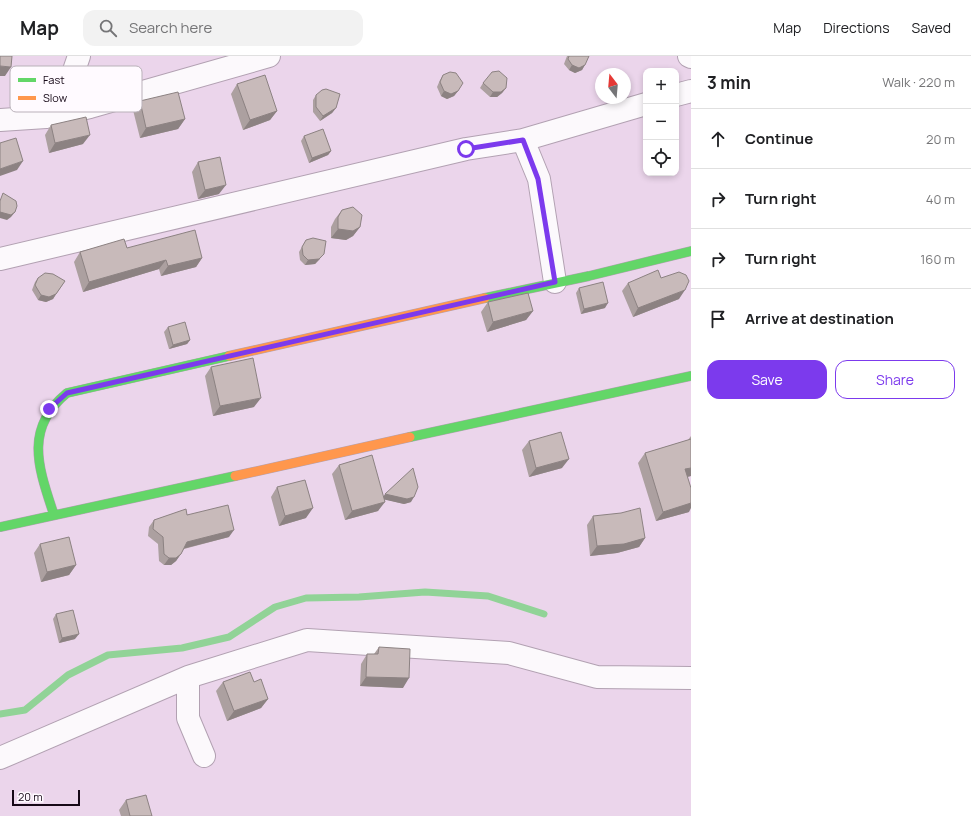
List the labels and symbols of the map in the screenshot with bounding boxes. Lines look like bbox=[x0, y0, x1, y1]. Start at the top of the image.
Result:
legend bbox=[10, 66, 142, 112]
north arrow bbox=[595, 68, 631, 104]
text: Fast bbox=[43, 72, 65, 87]
text: Slow bbox=[43, 90, 68, 105]
route start bbox=[457, 140, 475, 158]
route end bbox=[40, 400, 58, 418]
scale bar bbox=[12, 788, 80, 807]

